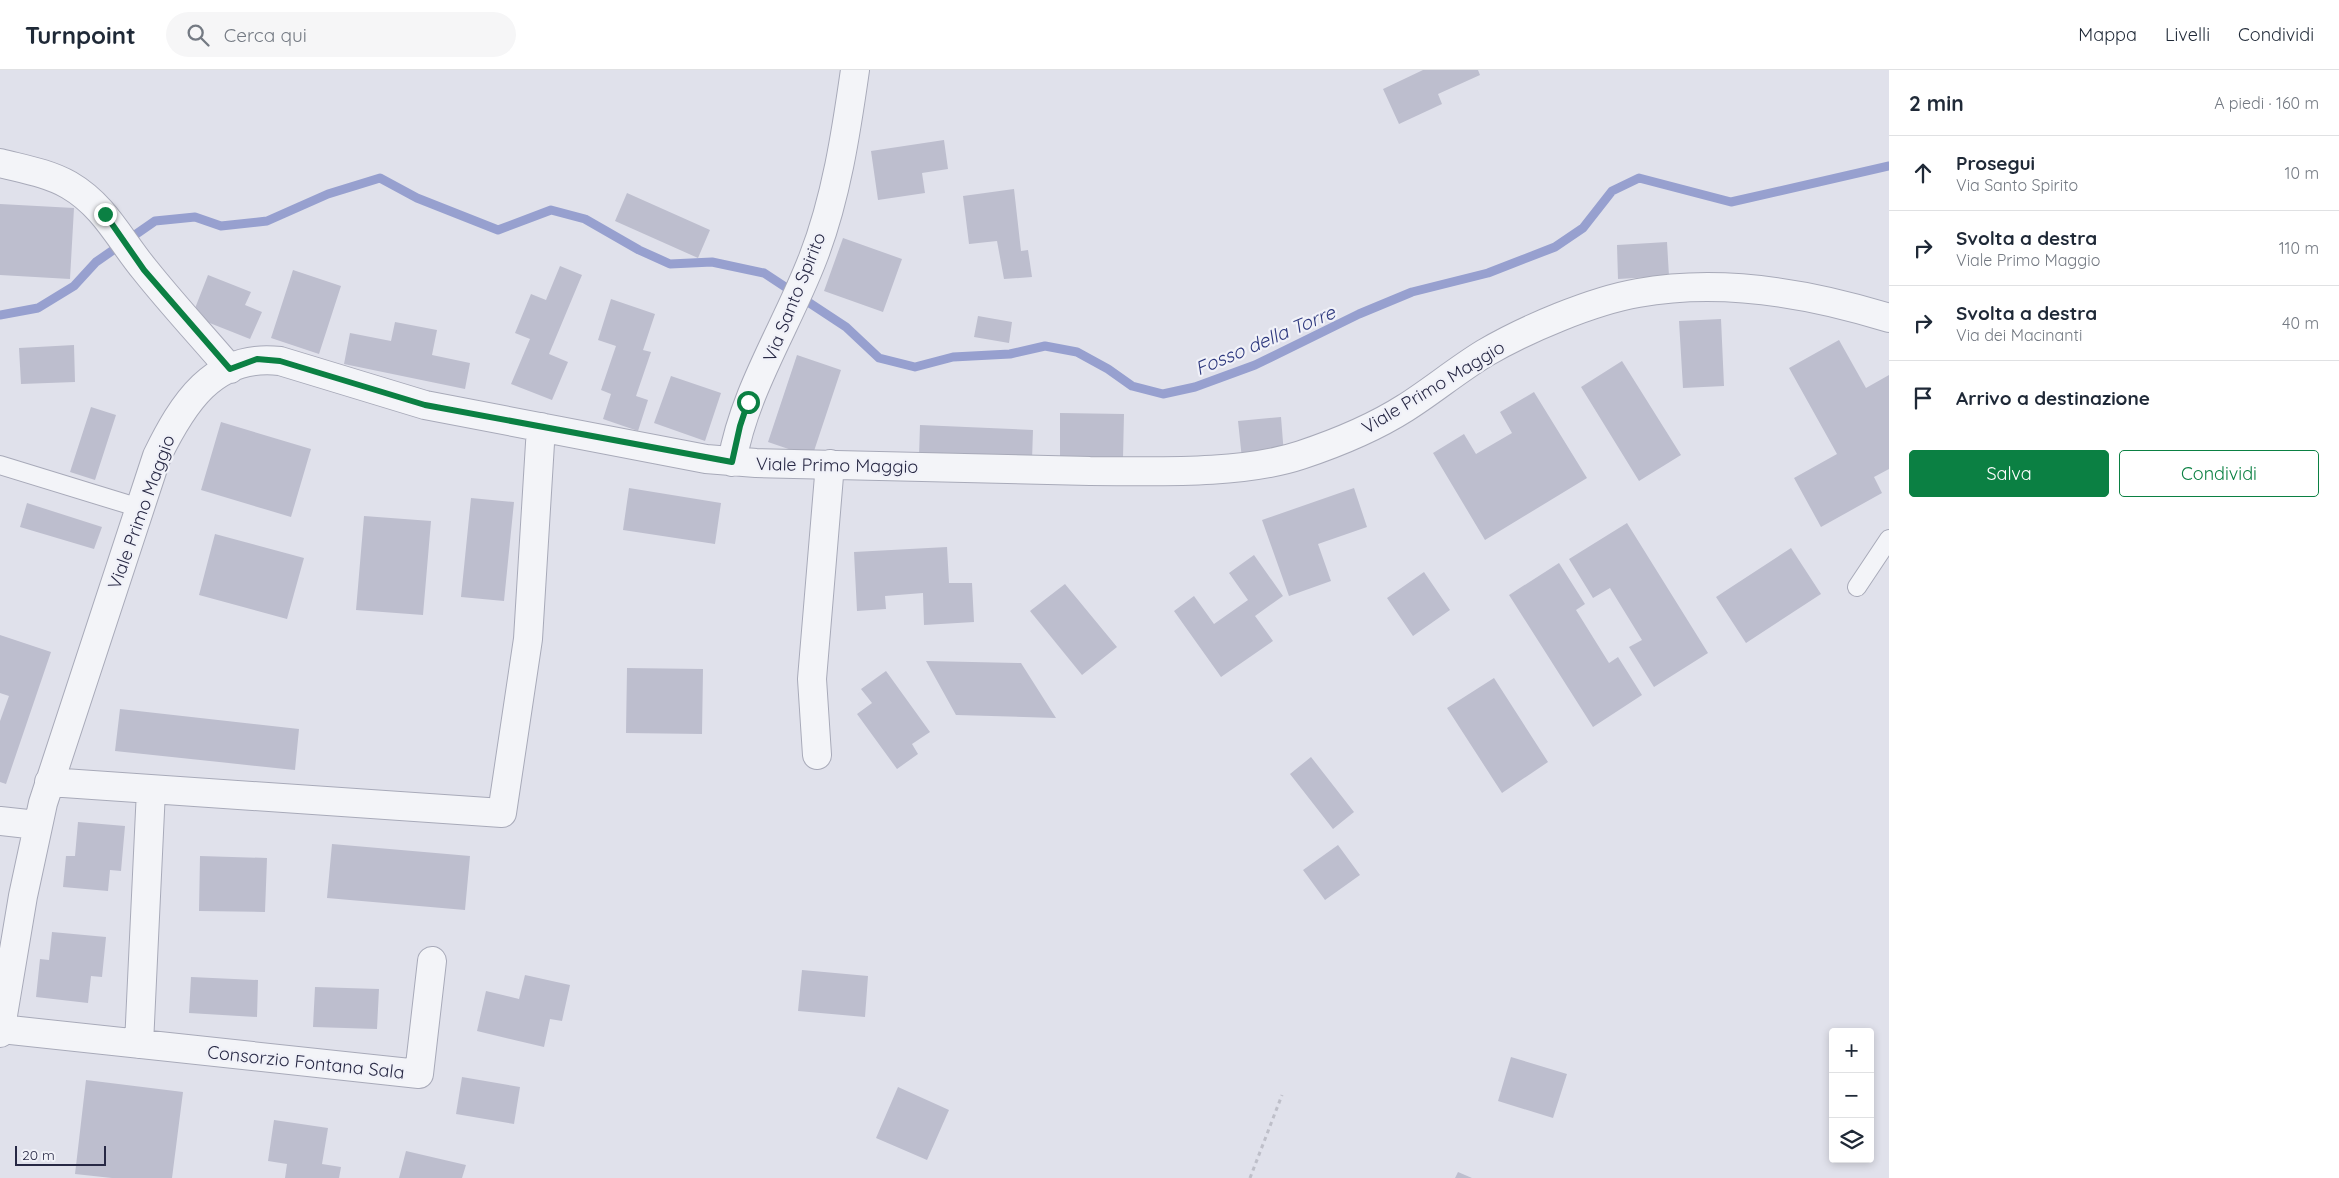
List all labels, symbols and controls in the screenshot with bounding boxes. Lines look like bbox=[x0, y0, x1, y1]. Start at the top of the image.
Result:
search box bbox=[166, 12, 516, 57]
text: Turnpoint bbox=[25, 20, 136, 50]
icon: search bbox=[184, 21, 212, 49]
text: Cerca qui bbox=[224, 23, 307, 47]
text: Mappa bbox=[2078, 23, 2137, 46]
text: Livelli bbox=[2165, 23, 2210, 46]
text: Condividi bbox=[2238, 23, 2314, 46]
text: 2 min bbox=[1909, 90, 1964, 116]
text: A piedi · 160 m bbox=[2214, 93, 2319, 113]
text: Prosegui bbox=[1956, 151, 2035, 175]
icon: ahead bbox=[1909, 159, 1937, 187]
text: 10 m bbox=[2285, 163, 2319, 183]
text: Via Santo Spirito bbox=[1956, 175, 2078, 195]
route end bbox=[94, 203, 117, 226]
text: Svolta a destra bbox=[1956, 226, 2097, 250]
street label: Via Santo Spirito bbox=[758, 229, 830, 365]
icon: right bbox=[1909, 234, 1937, 262]
text: 110 m bbox=[2279, 238, 2319, 258]
text: Viale Primo Maggio bbox=[1956, 250, 2100, 270]
water label: Fosso della Torre bbox=[1191, 299, 1340, 380]
text: Svolta a destra bbox=[1956, 301, 2097, 325]
icon: right bbox=[1909, 309, 1937, 337]
text: 40 m bbox=[2282, 313, 2319, 333]
text: Via dei Macinanti bbox=[1956, 325, 2082, 345]
street label: Viale Primo Maggio bbox=[1357, 335, 1509, 439]
icon: arrive bbox=[1909, 384, 1937, 412]
text: Arrivo a destinazione bbox=[1956, 386, 2150, 410]
route start bbox=[737, 391, 760, 414]
street label: Viale Primo Maggio bbox=[102, 432, 180, 592]
button: Salva bbox=[1909, 450, 2109, 497]
button: Condividi bbox=[2119, 450, 2319, 497]
street label: Viale Primo Maggio bbox=[756, 452, 918, 478]
map controls bbox=[1829, 1028, 1874, 1163]
button: + bbox=[1829, 1028, 1874, 1073]
street label: Consorzio Fontana Sala bbox=[206, 1040, 406, 1084]
button: − bbox=[1829, 1073, 1874, 1118]
button: layers bbox=[1829, 1118, 1874, 1163]
scale bar bbox=[15, 1143, 106, 1166]
text: 20 m bbox=[22, 1146, 55, 1164]

